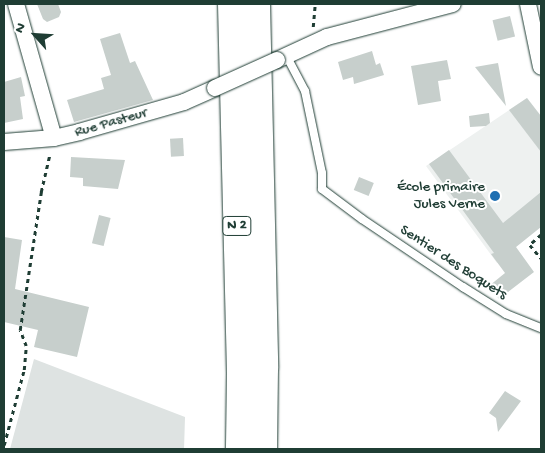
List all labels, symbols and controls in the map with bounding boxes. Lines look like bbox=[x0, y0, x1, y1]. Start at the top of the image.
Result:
north arrow bbox=[10, 10, 60, 60]
text: N bbox=[11, 20, 31, 36]
street label: Rue Pasteur bbox=[73, 104, 149, 142]
place label: École primaire Jules Verne bbox=[397, 178, 485, 213]
marker: École primaire Jules Verne bbox=[489, 190, 501, 202]
road number: N 2 bbox=[222, 215, 252, 238]
street label: Sentier des Boquets bbox=[396, 222, 510, 304]

